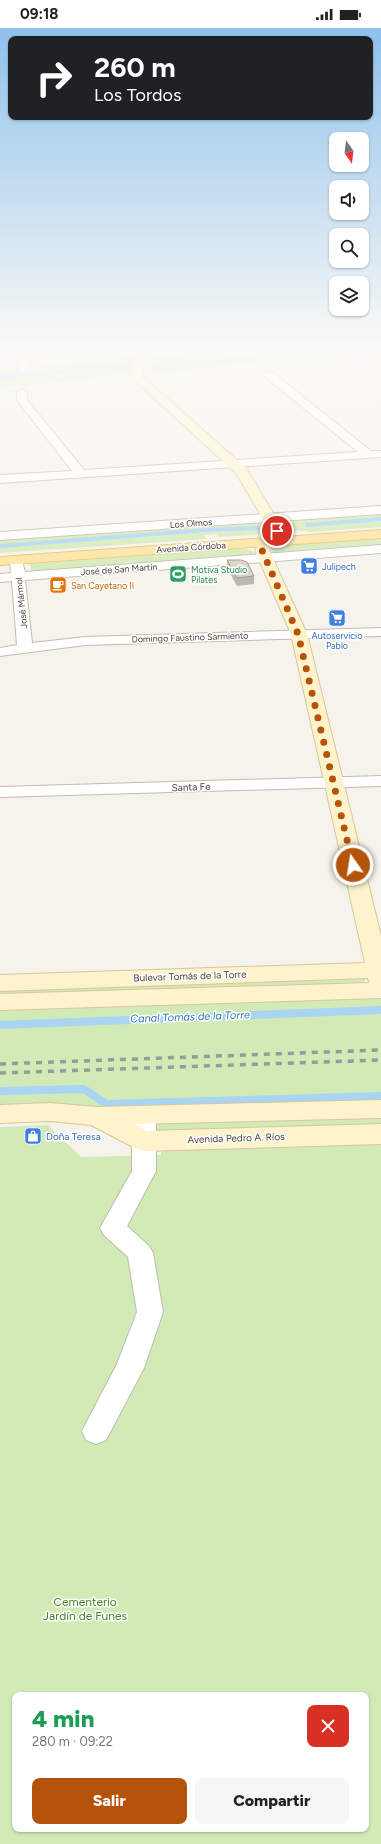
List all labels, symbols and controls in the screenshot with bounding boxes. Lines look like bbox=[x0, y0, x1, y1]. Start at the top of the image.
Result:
text: 09:18 bbox=[20, 5, 58, 23]
text: 260 m bbox=[94, 50, 176, 84]
icon: right bbox=[28, 52, 80, 104]
text: Los Tordos bbox=[94, 84, 181, 106]
north arrow bbox=[329, 132, 369, 172]
map controls bbox=[329, 132, 369, 316]
button: sound bbox=[329, 180, 369, 220]
button: search bbox=[329, 228, 369, 268]
button: layers bbox=[329, 276, 369, 316]
pin bbox=[260, 514, 294, 548]
street label: Los Olmos bbox=[169, 516, 213, 530]
icon: arrive bbox=[266, 520, 288, 542]
street label: Avenida Córdoba bbox=[156, 539, 227, 555]
supermarket icon: Julipech bbox=[299, 556, 319, 576]
street label: José de San Martín bbox=[80, 561, 158, 577]
place label: Julipech bbox=[322, 561, 356, 572]
sports icon: Motiva Studio Pilates bbox=[168, 564, 188, 584]
place label: Motiva Studio Pilates bbox=[191, 564, 247, 585]
cafe icon: San Cayetano II bbox=[48, 575, 68, 595]
street label: José Mármol bbox=[13, 577, 29, 629]
place label: San Cayetano II bbox=[71, 580, 134, 591]
supermarket icon: Autoservicio Pablo bbox=[327, 608, 347, 628]
street label: Domingo Faustino Sarmiento bbox=[131, 629, 249, 645]
place label: Autoservicio Pablo bbox=[312, 630, 362, 651]
street label: Santa Fe bbox=[171, 780, 211, 794]
position arrow bbox=[332, 844, 374, 886]
street label: Bulevar Tomás de la Torre bbox=[133, 968, 247, 984]
water label: Canal Tomás de la Torre bbox=[130, 1008, 250, 1026]
shop icon: Doña Teresa bbox=[23, 1126, 43, 1146]
place label: Doña Teresa bbox=[46, 1130, 101, 1143]
street label: Avenida Pedro A. Ríos bbox=[187, 1130, 285, 1146]
park label: Cementerio Jardín de Funes bbox=[43, 1595, 128, 1623]
text: 4 min bbox=[32, 1704, 94, 1733]
button: close bbox=[307, 1705, 349, 1747]
text: 280 m · 09:22 bbox=[32, 1734, 113, 1749]
button: Salir bbox=[32, 1778, 187, 1824]
button: Compartir bbox=[195, 1778, 349, 1824]

